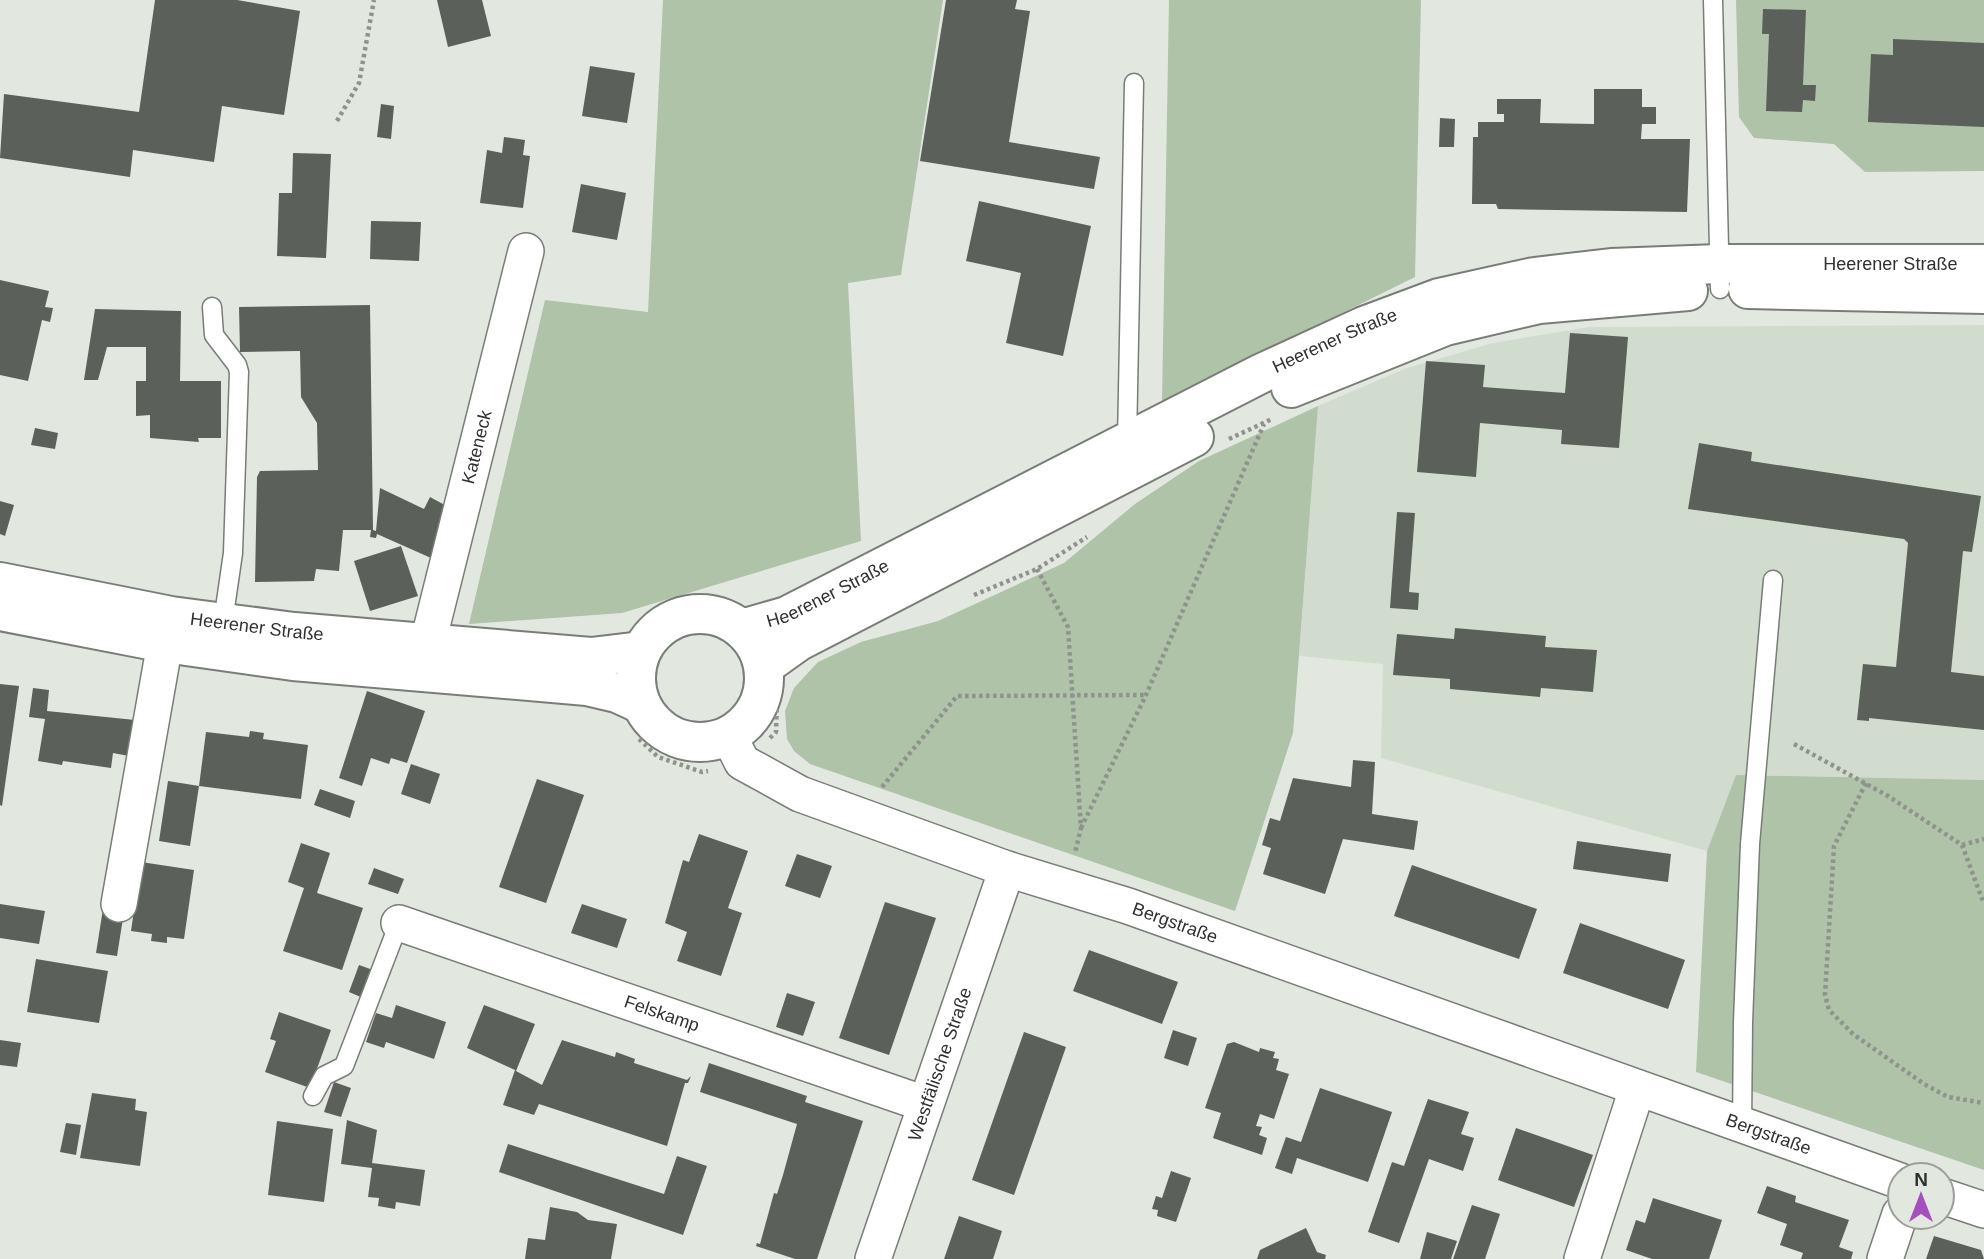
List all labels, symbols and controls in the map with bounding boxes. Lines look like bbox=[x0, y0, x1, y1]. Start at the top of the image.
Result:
street label: Heerener Straße bbox=[1823, 254, 1957, 274]
street label: Heerener Straße bbox=[1269, 305, 1400, 377]
street label: Kateneck bbox=[458, 407, 496, 486]
street label: Heerener Straße bbox=[764, 556, 892, 631]
street label: Heerener Straße bbox=[189, 609, 324, 644]
street label: Bergstraße bbox=[1130, 898, 1220, 947]
street label: Westfälische Straße bbox=[904, 985, 976, 1143]
street label: Felskamp bbox=[622, 991, 702, 1036]
street label: Bergstraße bbox=[1723, 1110, 1814, 1159]
north arrow bbox=[1886, 1161, 1956, 1231]
text: N bbox=[1914, 1169, 1928, 1190]

